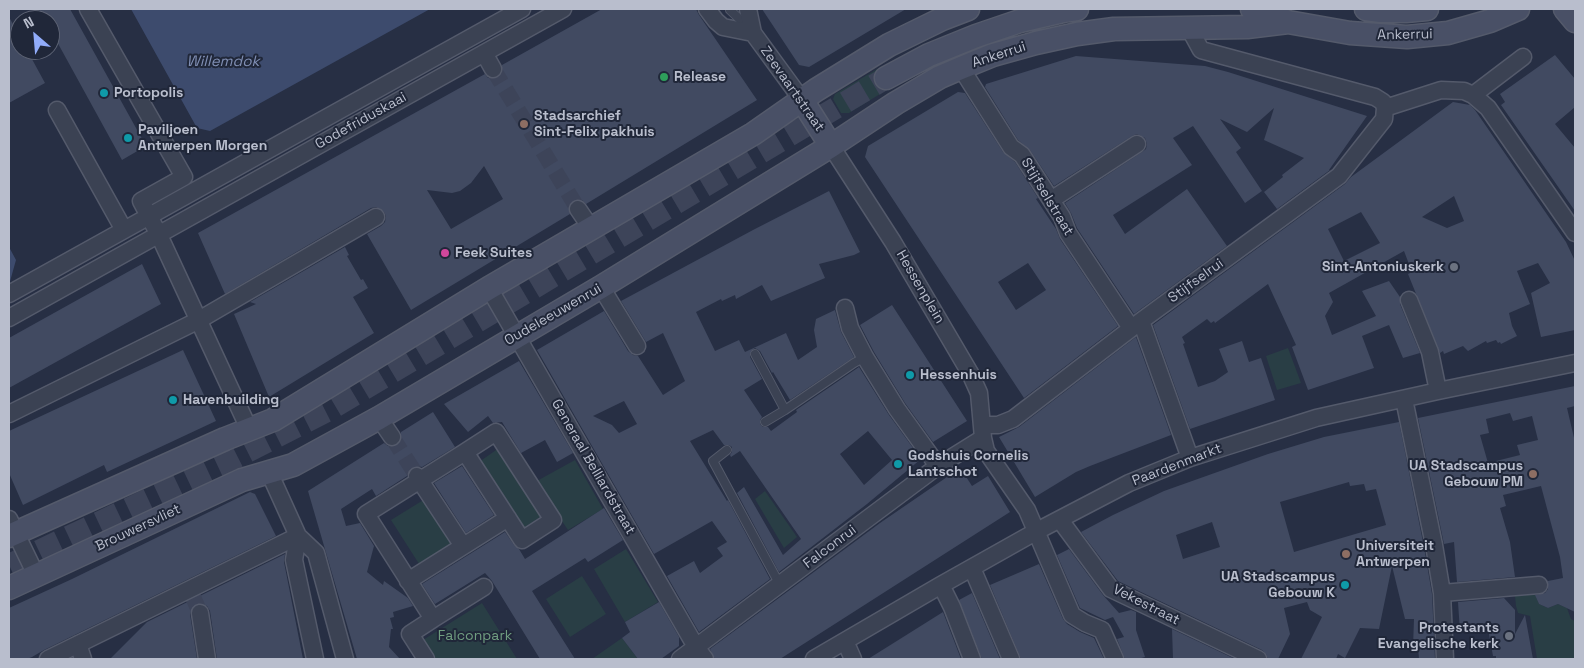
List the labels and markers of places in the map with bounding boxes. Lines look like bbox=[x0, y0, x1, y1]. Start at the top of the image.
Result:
place label: Release bbox=[674, 69, 726, 85]
marker: Release bbox=[658, 71, 670, 83]
place label: Portopolis bbox=[114, 85, 183, 101]
marker: Portopolis bbox=[98, 87, 110, 99]
place label: Stadsarchief Sint-Felix pakhuis bbox=[534, 108, 655, 140]
marker: Stadsarchief Sint-Felix pakhuis bbox=[518, 118, 530, 130]
place label: Paviljoen Antwerpen Morgen bbox=[138, 122, 267, 154]
marker: Paviljoen Antwerpen Morgen bbox=[122, 132, 134, 144]
place label: Feek Suites bbox=[455, 245, 532, 261]
marker: Feek Suites bbox=[439, 247, 451, 259]
place label: Sint-Antoniuskerk bbox=[1322, 259, 1444, 275]
marker: Sint-Antoniuskerk bbox=[1448, 261, 1460, 273]
place label: Hessenhuis bbox=[920, 367, 997, 383]
marker: Hessenhuis bbox=[904, 369, 916, 381]
place label: Havenbuilding bbox=[183, 392, 279, 408]
marker: Havenbuilding bbox=[167, 394, 179, 406]
place label: Godshuis Cornelis Lantschot bbox=[908, 448, 1028, 481]
marker: Godshuis Cornelis Lantschot bbox=[892, 458, 904, 470]
place label: UA Stadscampus Gebouw PM bbox=[1409, 458, 1523, 491]
marker: UA Stadscampus Gebouw PM bbox=[1527, 468, 1539, 480]
place label: Universiteit Antwerpen bbox=[1356, 538, 1434, 570]
marker: Universiteit Antwerpen bbox=[1340, 548, 1352, 560]
place label: UA Stadscampus Gebouw K bbox=[1221, 569, 1335, 602]
marker: UA Stadscampus Gebouw K bbox=[1339, 579, 1351, 591]
place label: Protestants Evangelische kerk bbox=[1378, 620, 1499, 652]
marker: Protestants Evangelische kerk bbox=[1503, 630, 1515, 642]

